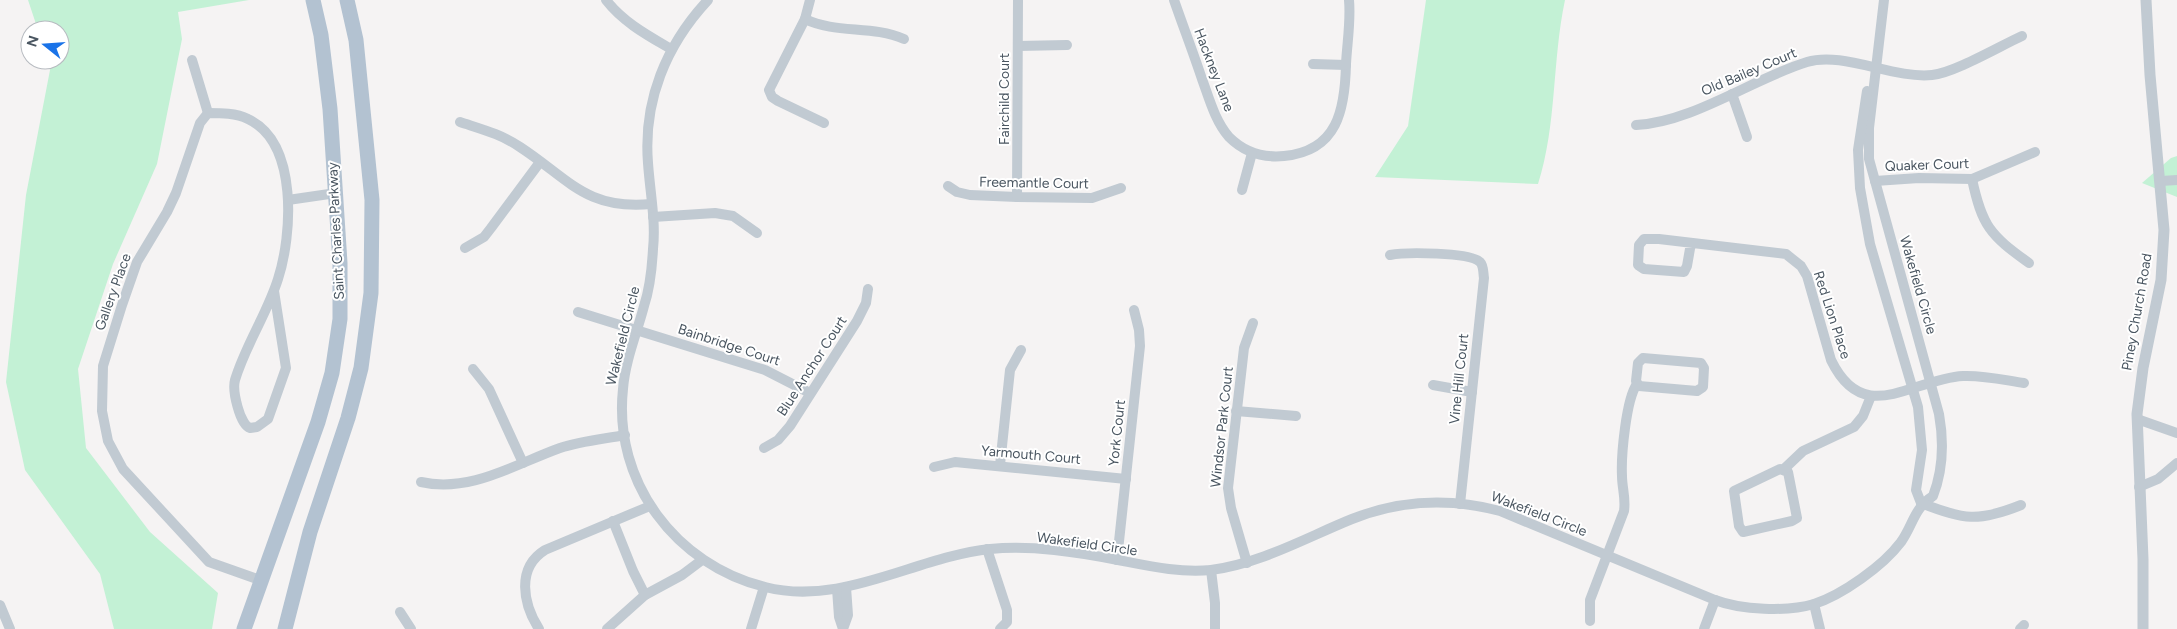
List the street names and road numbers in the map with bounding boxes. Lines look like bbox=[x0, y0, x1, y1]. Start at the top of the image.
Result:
street label: Hackney Lane bbox=[1190, 26, 1238, 114]
street label: Old Bailey Court bbox=[1699, 44, 1799, 100]
street label: Fairchild Court bbox=[996, 53, 1013, 145]
street label: Quaker Court bbox=[1885, 155, 1969, 175]
street label: Saint Charles Parkway bbox=[324, 161, 348, 300]
street label: Freemantle Court bbox=[979, 174, 1089, 192]
street label: Wakefield Circle bbox=[1896, 234, 1940, 336]
street label: Gallery Place bbox=[91, 251, 135, 333]
street label: Piney Church Road bbox=[2118, 252, 2156, 372]
street label: Red Lion Place bbox=[1810, 269, 1854, 361]
street label: Wakefield Circle bbox=[602, 284, 644, 387]
street label: Blue Anchor Court bbox=[773, 313, 851, 419]
street label: Bainbridge Court bbox=[676, 320, 782, 370]
street label: Vine Hill Court bbox=[1446, 333, 1472, 425]
street label: Windsor Park Court bbox=[1207, 366, 1237, 488]
street label: York Court bbox=[1105, 399, 1129, 467]
street label: Yarmouth Court bbox=[980, 442, 1082, 468]
street label: Wakefield Circle bbox=[1489, 488, 1590, 540]
street label: Wakefield Circle bbox=[1036, 529, 1139, 560]

